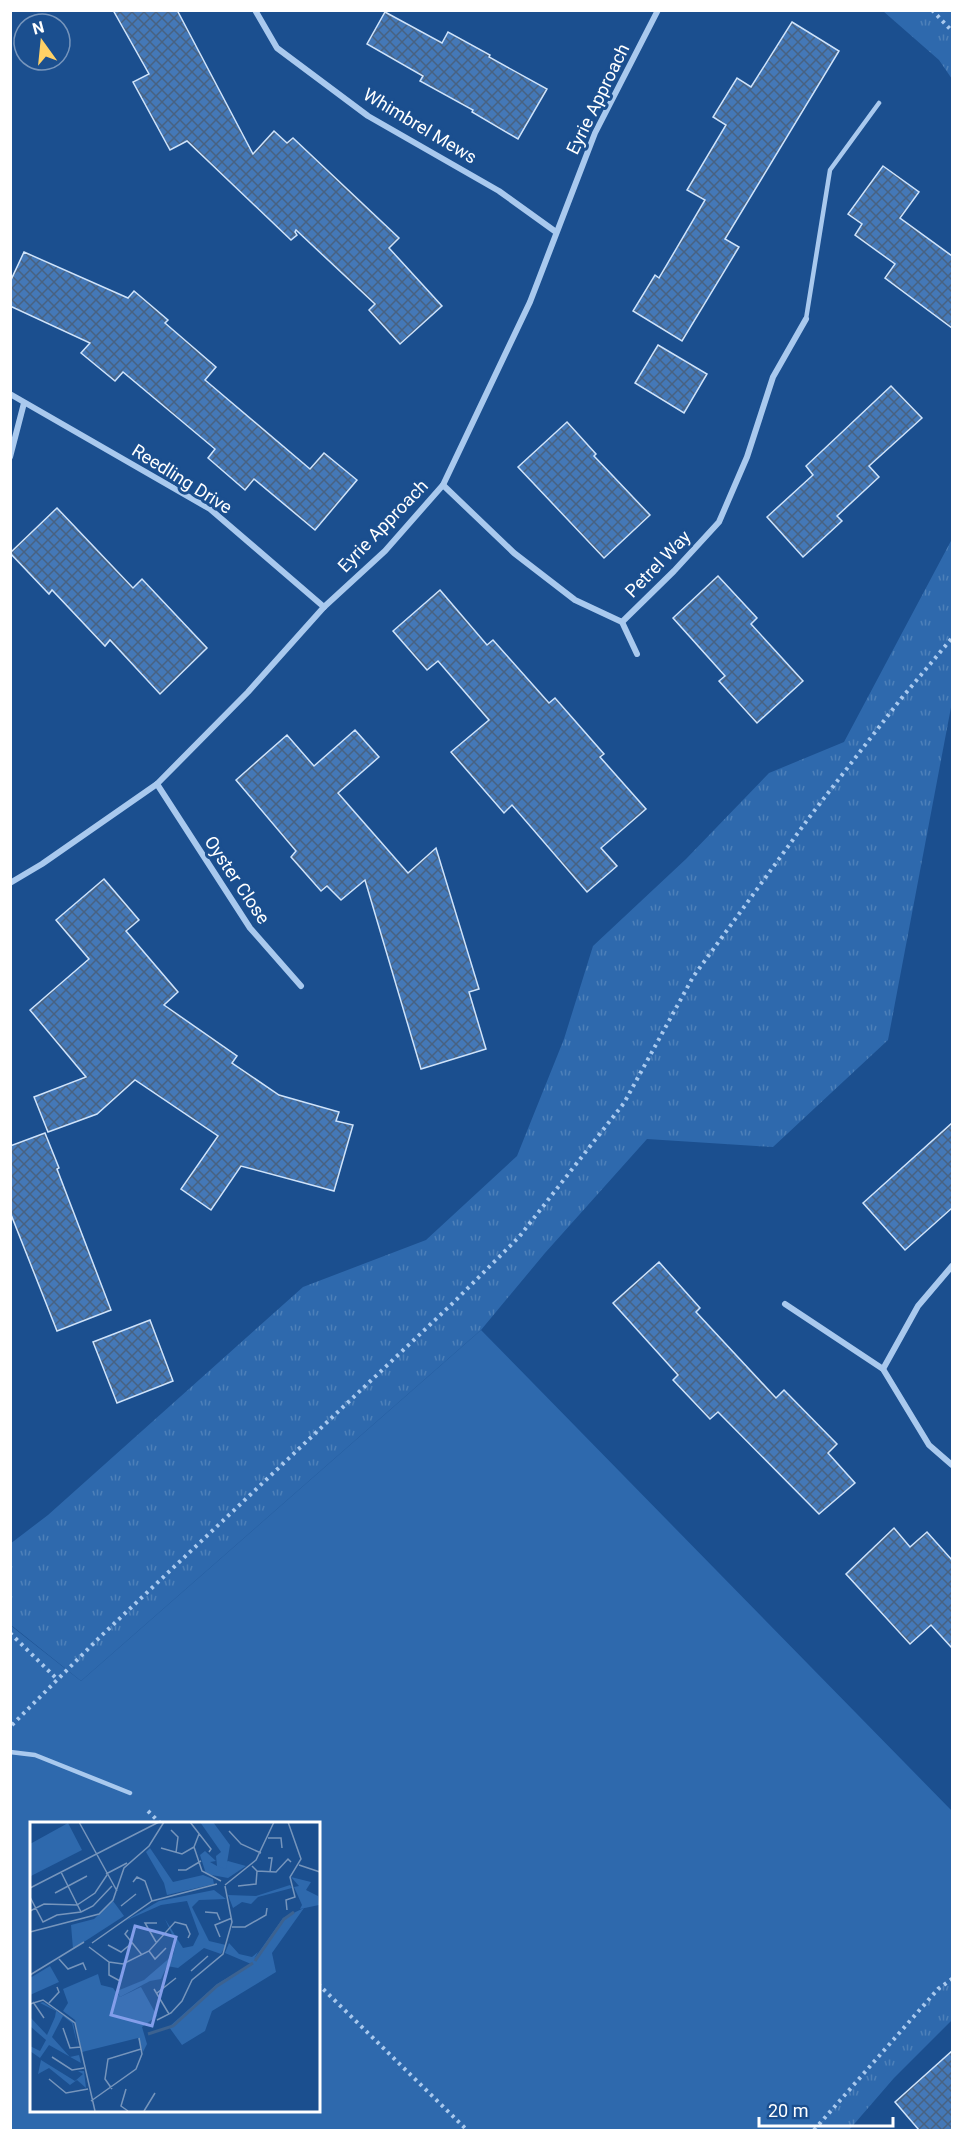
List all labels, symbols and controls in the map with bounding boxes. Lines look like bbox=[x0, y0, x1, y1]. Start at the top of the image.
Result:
north arrow bbox=[12, 12, 72, 72]
text: N bbox=[30, 17, 46, 39]
street label: Eyrie Approach bbox=[562, 40, 633, 157]
street label: Whimbrel Mews bbox=[360, 83, 481, 168]
street label: Reedling Drive bbox=[128, 439, 236, 518]
street label: Eyrie Approach bbox=[333, 475, 432, 576]
street label: Petrel Way bbox=[621, 525, 695, 601]
street label: Oyster Close bbox=[200, 832, 274, 928]
inset map bbox=[30, 1822, 320, 2111]
scale bar bbox=[759, 2090, 892, 2128]
text: 20 m bbox=[768, 2100, 808, 2121]

